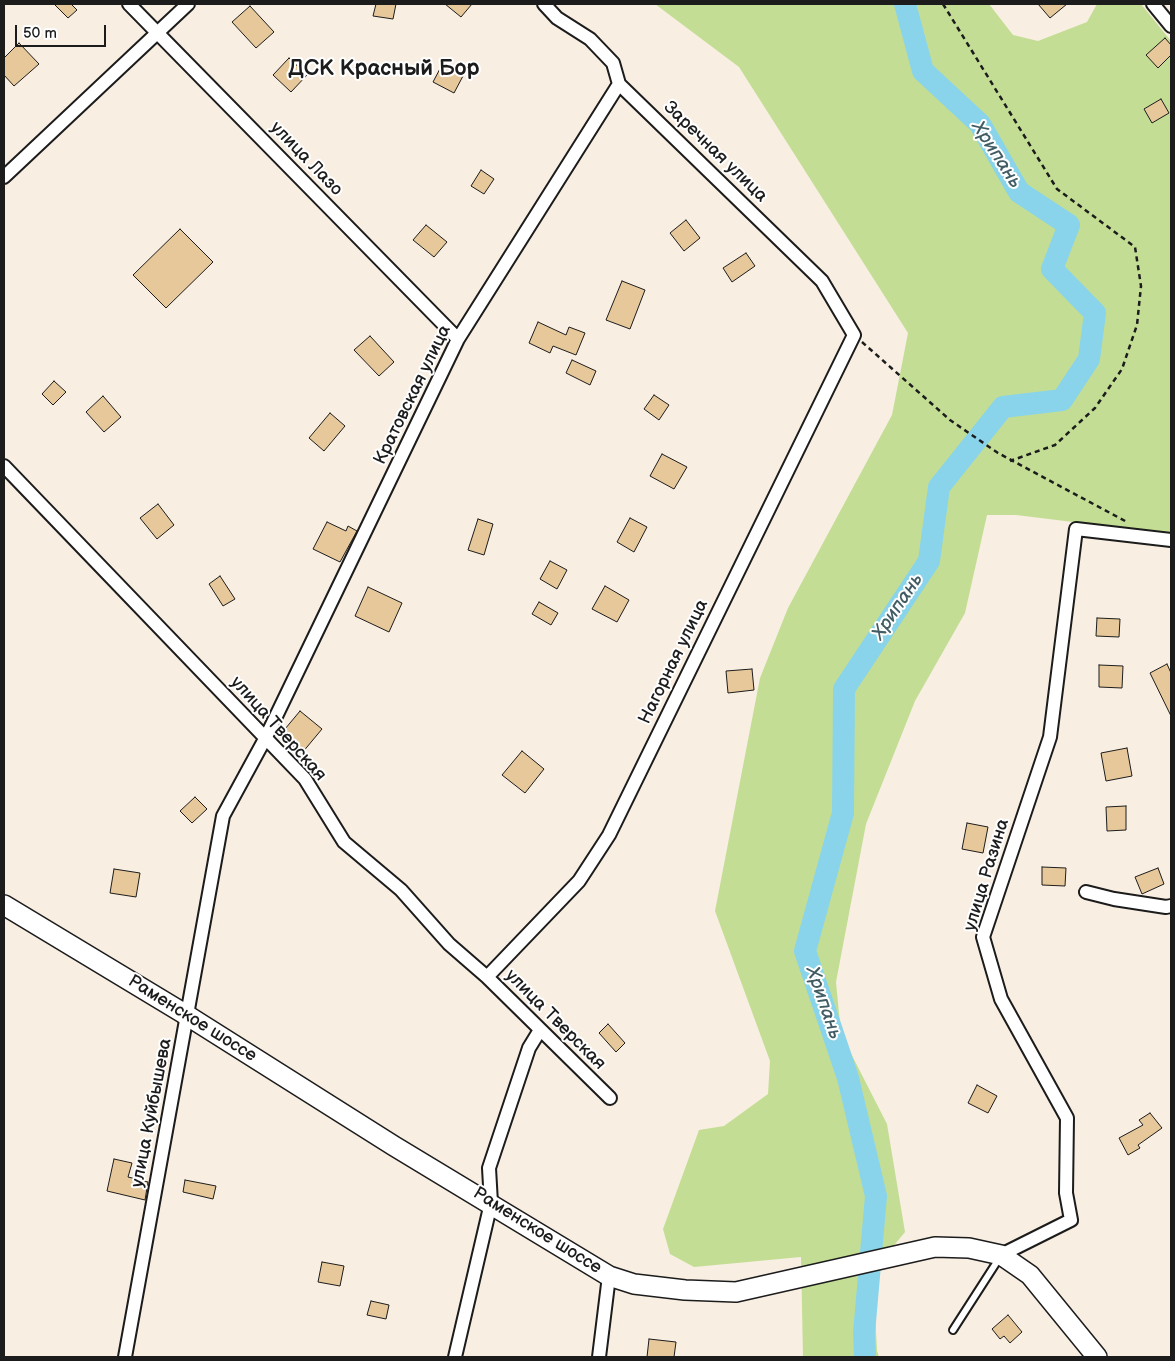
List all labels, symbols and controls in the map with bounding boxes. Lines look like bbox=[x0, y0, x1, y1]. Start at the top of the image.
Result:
scale bar bbox=[18, 15, 109, 47]
text: 50 m bbox=[23, 24, 57, 43]
district label: ДСК Красный Бор bbox=[288, 56, 480, 82]
street label: Заречная улица bbox=[659, 97, 771, 207]
street label: улица Лазо bbox=[265, 117, 347, 201]
water label: Хрипань bbox=[966, 117, 1026, 193]
street label: Кратовская улица bbox=[370, 322, 456, 468]
water label: Хрипань bbox=[868, 569, 928, 645]
street label: Нагорная улица bbox=[635, 596, 713, 728]
street label: улица Тверская bbox=[225, 672, 331, 786]
street label: улица Разина bbox=[960, 816, 1014, 934]
water label: Хрипань bbox=[800, 964, 846, 1042]
street label: улица Тверская bbox=[500, 965, 610, 1075]
street label: Раменское шоссе bbox=[124, 971, 260, 1067]
street label: улица Куйбышева bbox=[127, 1037, 177, 1189]
street label: Раменское шоссе bbox=[469, 1183, 605, 1279]

